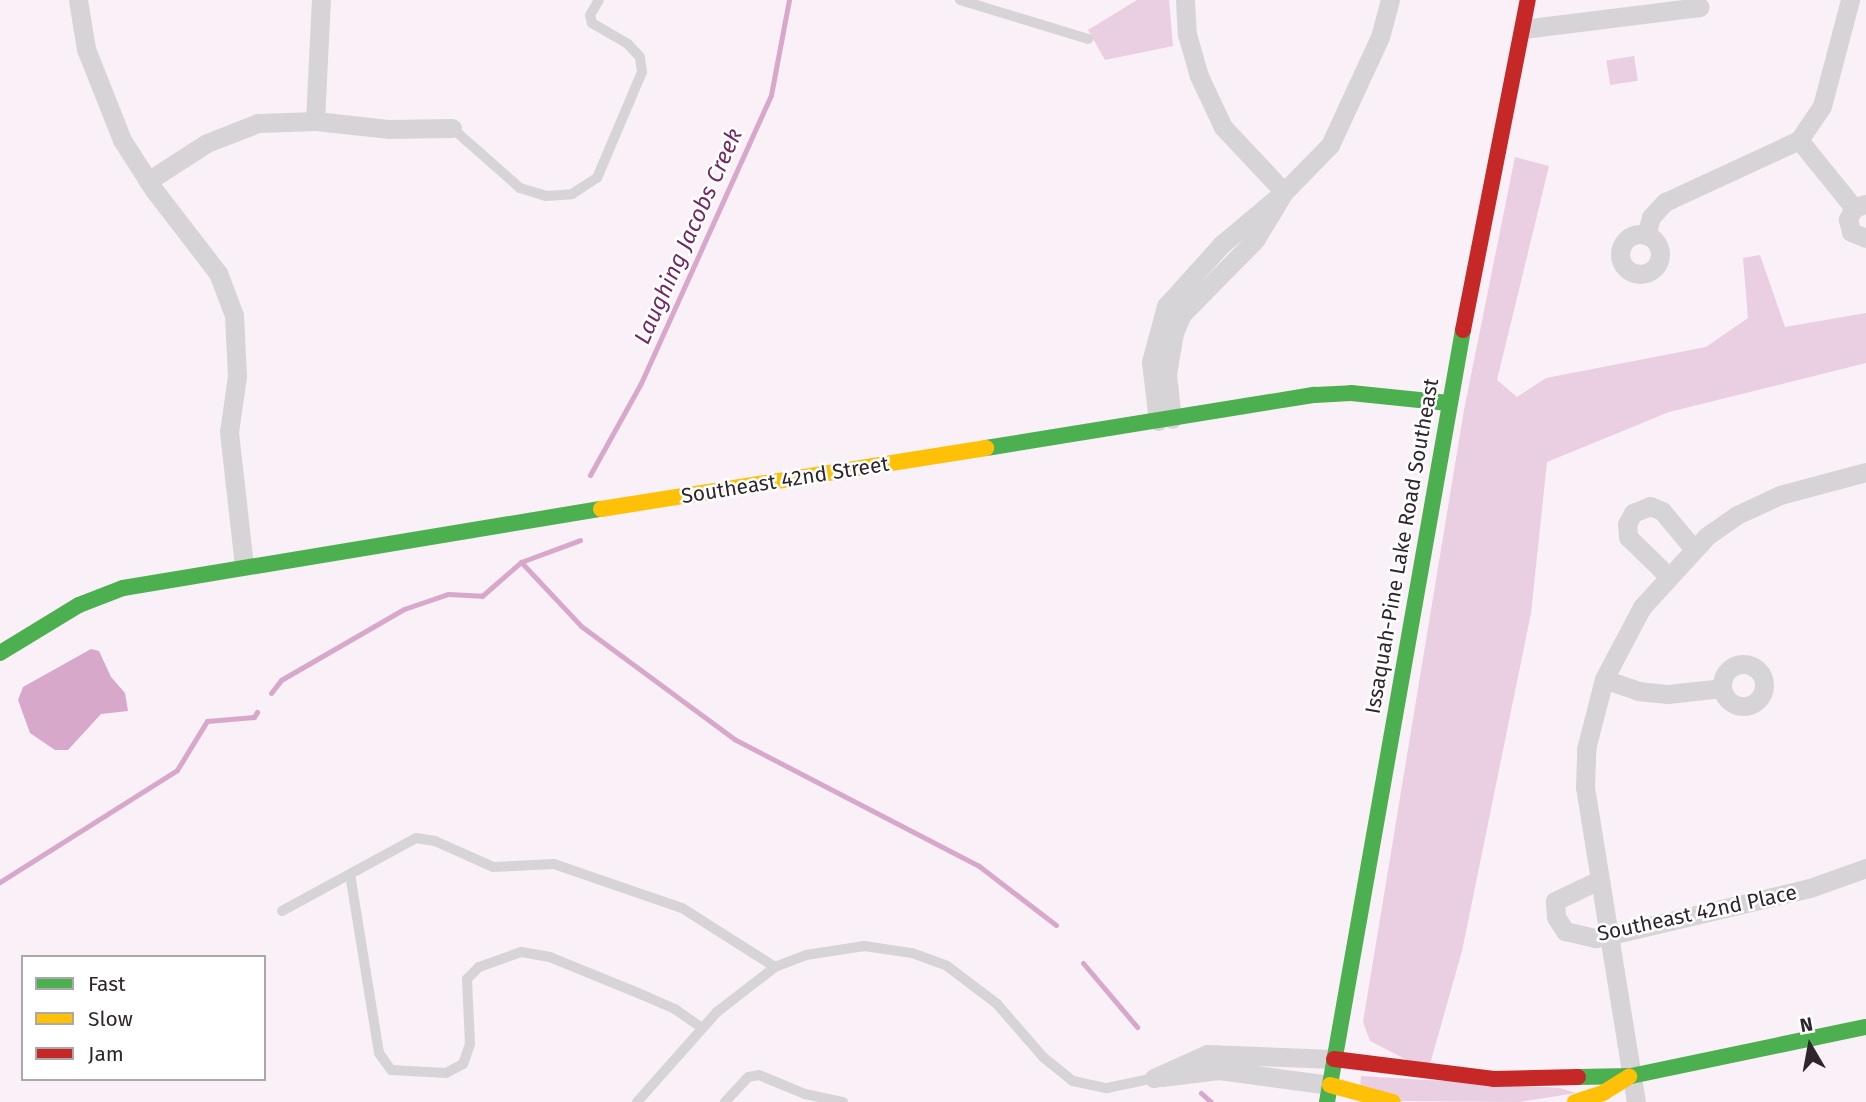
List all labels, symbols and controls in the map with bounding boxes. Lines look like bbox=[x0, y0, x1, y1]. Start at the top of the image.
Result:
water label: Laughing Jacobs Creek bbox=[628, 124, 748, 348]
street label: Issaquah-Pine Lake Road Southeast bbox=[1360, 376, 1444, 716]
street label: Southeast 42nd Street bbox=[679, 451, 891, 509]
street label: Southeast 42nd Place bbox=[1595, 880, 1799, 946]
legend bbox=[21, 955, 266, 1081]
text: Fast bbox=[88, 971, 126, 997]
text: Slow bbox=[88, 1006, 133, 1032]
north arrow bbox=[1775, 1011, 1845, 1081]
text: N bbox=[1798, 1012, 1814, 1037]
text: Jam bbox=[88, 1041, 124, 1067]

